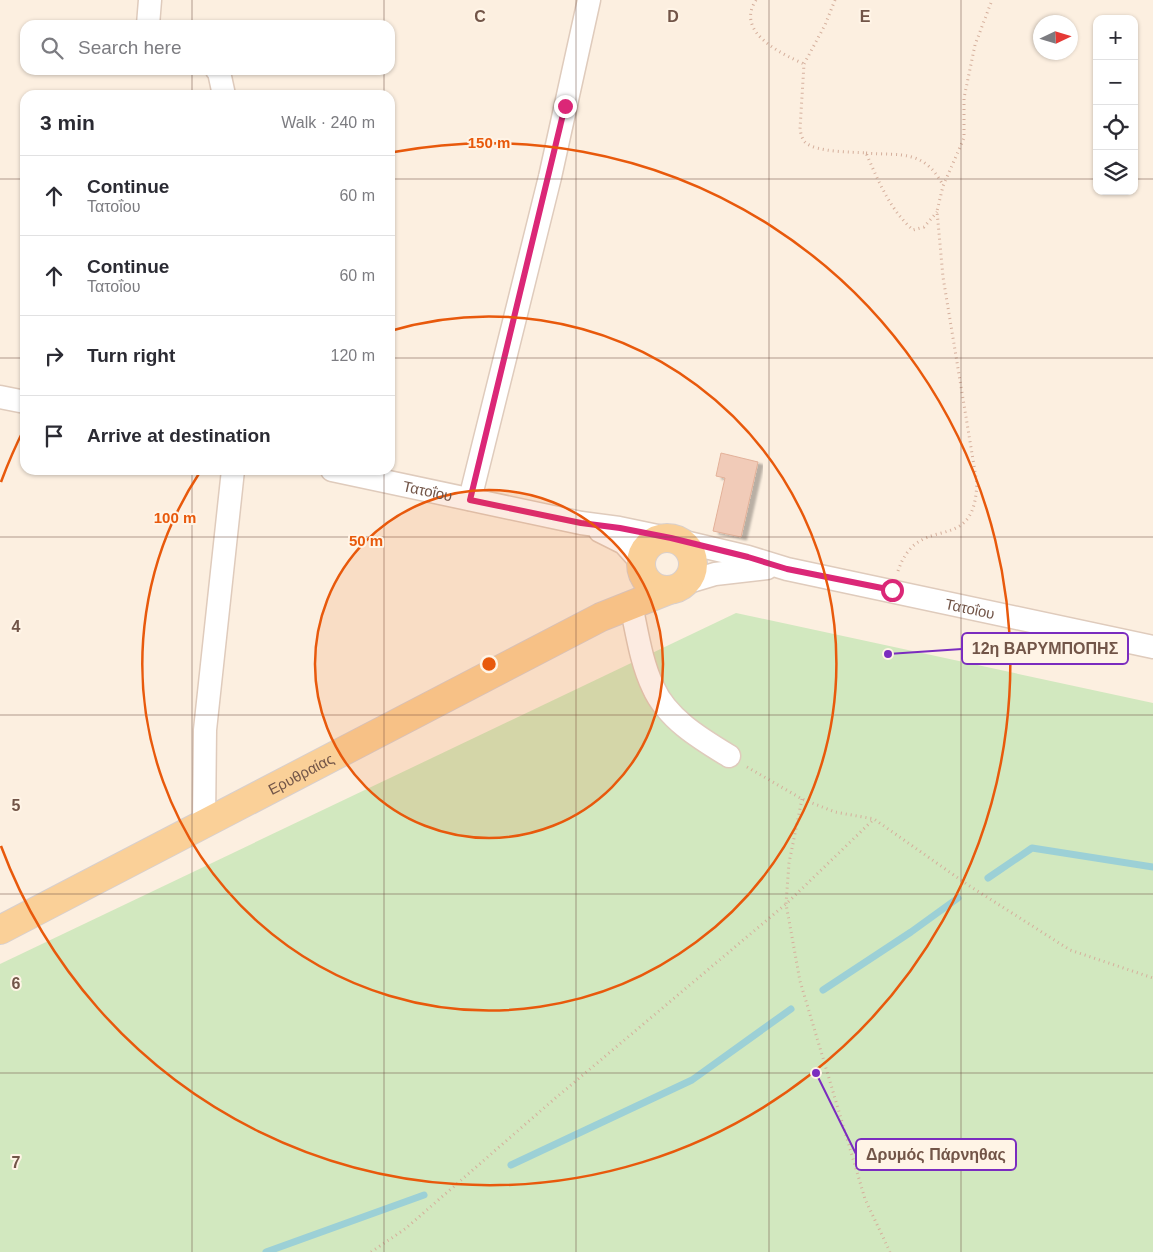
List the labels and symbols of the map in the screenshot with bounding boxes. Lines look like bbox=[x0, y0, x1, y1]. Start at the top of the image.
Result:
text: C bbox=[474, 8, 486, 25]
text: D bbox=[667, 8, 679, 25]
text: E bbox=[860, 8, 871, 25]
north arrow bbox=[1033, 15, 1078, 60]
route end bbox=[554, 95, 577, 118]
text: 150 m bbox=[468, 134, 510, 151]
street label: Τατοΐου bbox=[402, 477, 454, 504]
text: 100 m bbox=[154, 509, 196, 526]
text: 50 m bbox=[349, 532, 383, 549]
route start bbox=[881, 579, 904, 602]
street label: Τατοΐου bbox=[944, 594, 996, 622]
text: 4 bbox=[12, 618, 21, 635]
callout: 12η ΒΑΡΥΜΠΟΠΗΣ bbox=[962, 633, 1128, 664]
text: 12η ΒΑΡΥΜΠΟΠΗΣ bbox=[972, 640, 1119, 657]
centre of rings bbox=[480, 655, 498, 673]
street label: Ερυθραίας bbox=[265, 749, 336, 797]
text: 5 bbox=[12, 797, 21, 814]
text: 6 bbox=[12, 975, 21, 992]
callout: Δρυμός Πάρνηθας bbox=[856, 1139, 1016, 1170]
text: Δρυμός Πάρνηθας bbox=[866, 1146, 1006, 1164]
text: 7 bbox=[12, 1154, 21, 1171]

